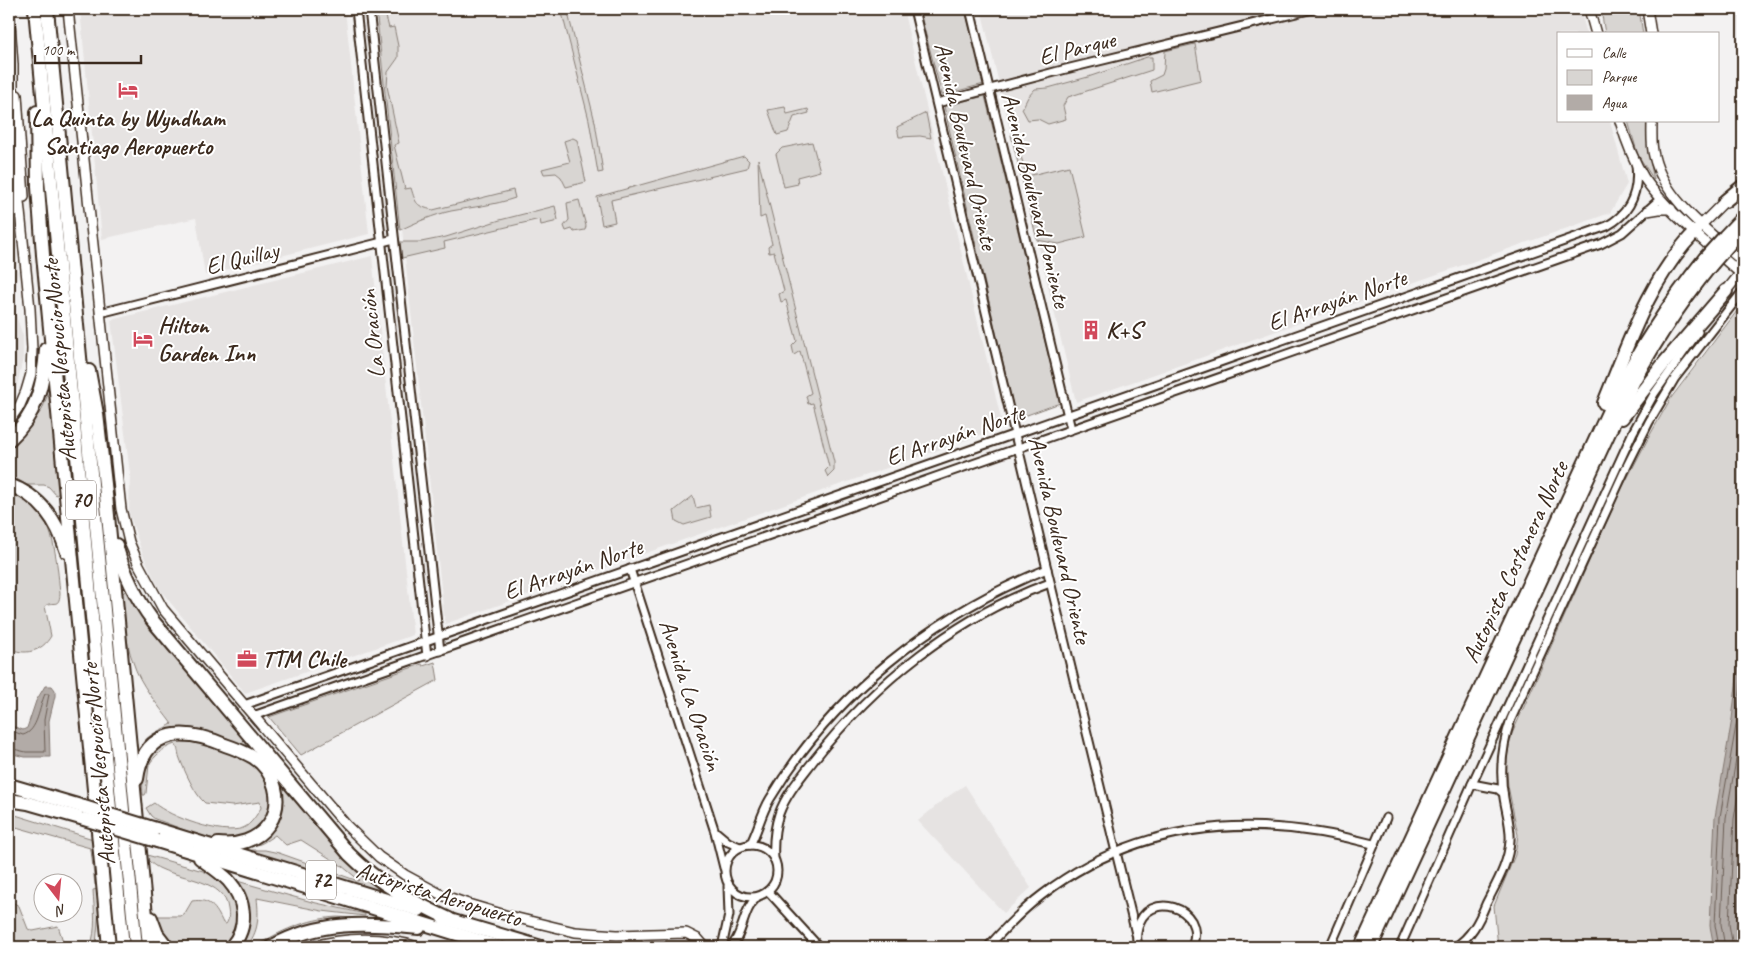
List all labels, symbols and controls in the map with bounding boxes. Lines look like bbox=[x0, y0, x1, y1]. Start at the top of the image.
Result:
street label: El Parque bbox=[1036, 24, 1120, 72]
scale bar bbox=[35, 32, 141, 64]
legend bbox=[1557, 32, 1720, 122]
street label: Avenida Boulevard Oriente bbox=[928, 40, 1005, 255]
text: 100 m bbox=[42, 41, 76, 60]
text: Calle bbox=[1602, 44, 1627, 63]
text: Parque bbox=[1602, 68, 1638, 87]
hotel icon: La Quinta by Wyndham Santiago Aeropuerto bbox=[117, 79, 139, 101]
street label: Avenida Boulevard Poniente bbox=[995, 89, 1078, 313]
text: Agua bbox=[1602, 94, 1627, 113]
place label: La Quinta by Wyndham Santiago Aeropuerto bbox=[31, 103, 226, 161]
street label: El Quillay bbox=[202, 234, 283, 282]
street label: Autopista Vespucio Norte bbox=[35, 256, 83, 462]
street label: El Arrayán Norte bbox=[1264, 262, 1412, 338]
street label: La Oración bbox=[352, 287, 392, 380]
place label: Hilton Garden Inn bbox=[158, 310, 256, 368]
place label: K+S bbox=[1106, 315, 1146, 345]
building icon: K+S bbox=[1080, 319, 1102, 341]
hotel icon: Hilton Garden Inn bbox=[132, 328, 154, 350]
street label: El Arrayán Norte bbox=[882, 397, 1030, 473]
street label: Avenida Boulevard Oriente bbox=[1022, 434, 1099, 649]
street label: Autopista Costanera Norte bbox=[1455, 455, 1576, 667]
road number: 70 bbox=[66, 480, 96, 520]
street label: El Arrayán Norte bbox=[500, 531, 648, 607]
street label: Avenida La Oración bbox=[652, 616, 730, 775]
place label: TTM Chile bbox=[262, 644, 348, 674]
office icon: TTM Chile bbox=[236, 648, 258, 670]
street label: Autopista Vespucio Norte bbox=[74, 660, 122, 866]
street label: Autopista Aeropuerto bbox=[353, 855, 527, 934]
road number: 72 bbox=[306, 860, 336, 900]
north arrow bbox=[32, 874, 82, 924]
text: N bbox=[53, 901, 68, 920]

